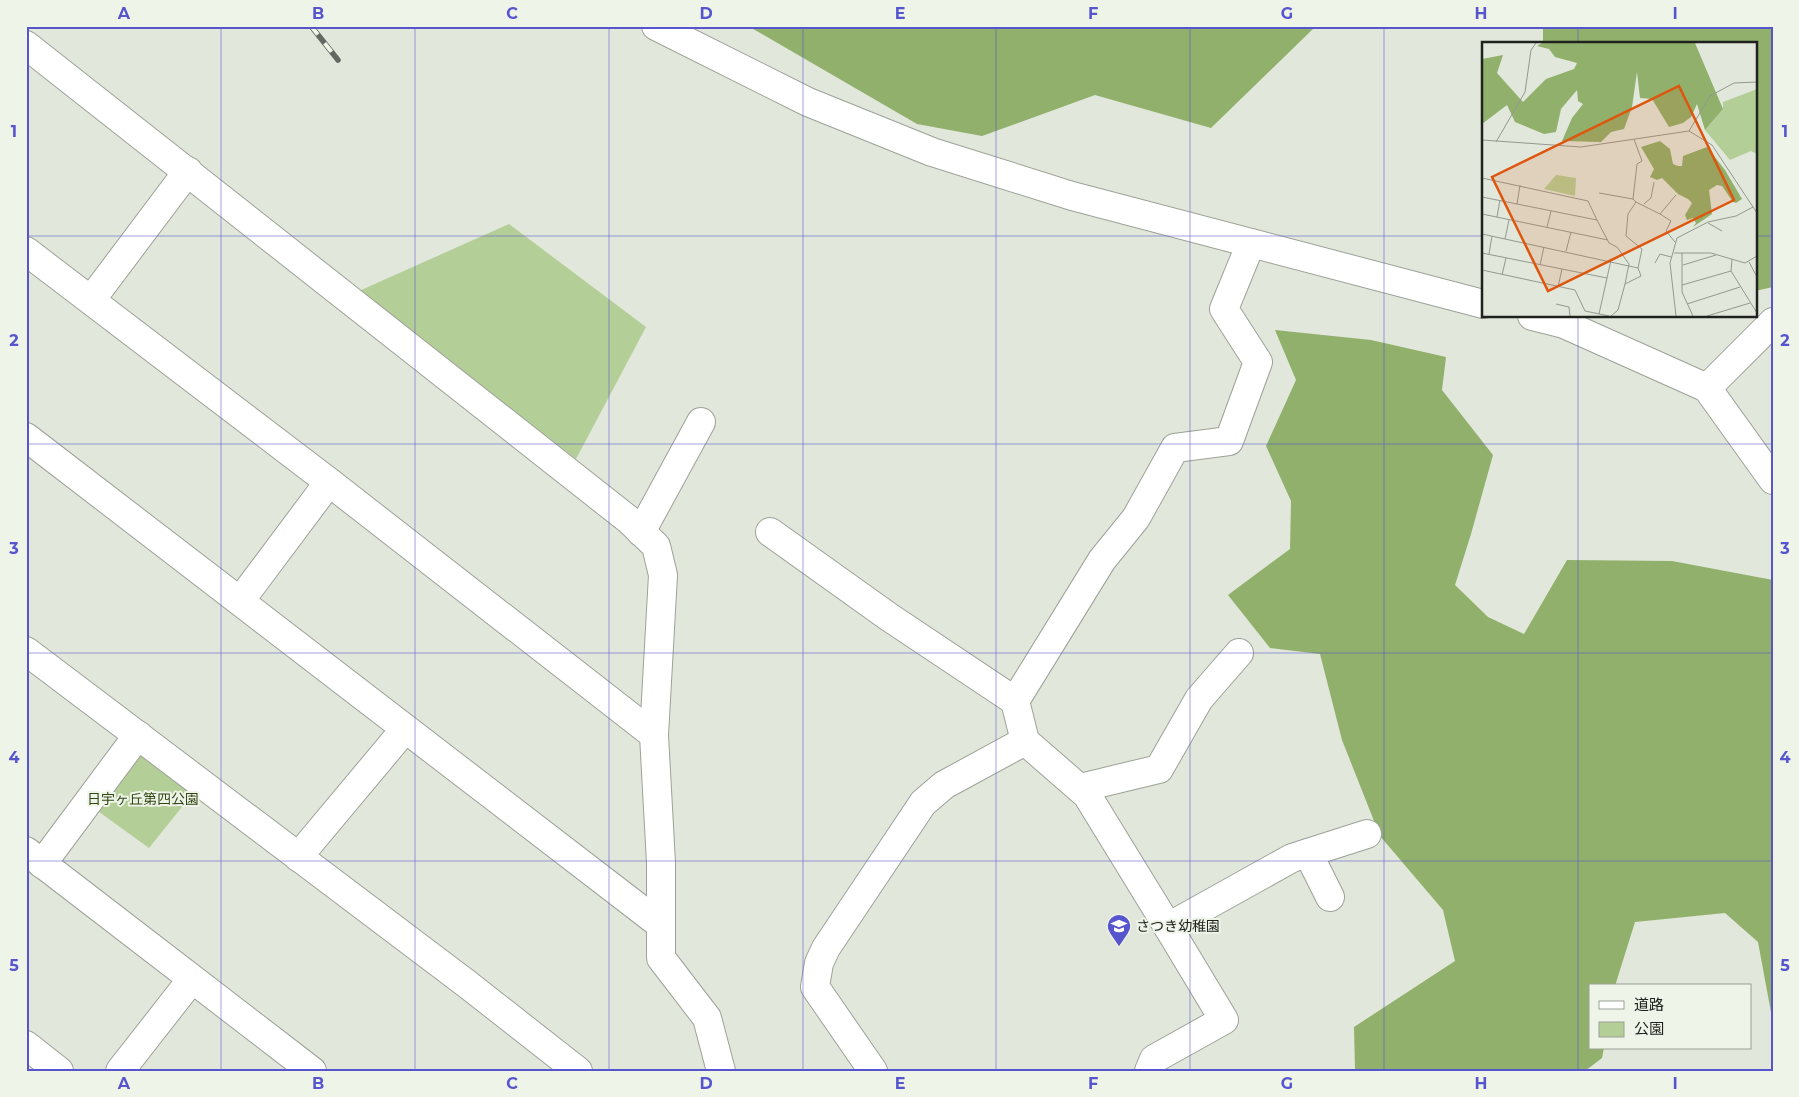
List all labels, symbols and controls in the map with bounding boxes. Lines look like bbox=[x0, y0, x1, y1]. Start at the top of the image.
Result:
text: A bbox=[117, 4, 131, 23]
text: B bbox=[312, 4, 324, 23]
text: C bbox=[506, 4, 518, 23]
text: D bbox=[699, 4, 713, 23]
text: E bbox=[895, 4, 905, 23]
text: F bbox=[1088, 4, 1098, 23]
text: G bbox=[1281, 4, 1293, 23]
text: H bbox=[1475, 4, 1487, 23]
text: I bbox=[1672, 4, 1678, 23]
inset map bbox=[1482, 42, 1756, 318]
text: 1 bbox=[11, 122, 17, 141]
text: 1 bbox=[1782, 122, 1788, 141]
text: 2 bbox=[9, 331, 19, 350]
text: 2 bbox=[1780, 331, 1790, 350]
text: 3 bbox=[8, 539, 19, 558]
text: 3 bbox=[1779, 539, 1790, 558]
text: 4 bbox=[8, 748, 20, 767]
text: 4 bbox=[1779, 748, 1791, 767]
park label: 日宇ヶ丘第四公園 bbox=[87, 790, 199, 808]
school or university icon: さつき幼稚園 bbox=[1106, 913, 1132, 947]
place label: さつき幼稚園 bbox=[1136, 917, 1220, 935]
text: 5 bbox=[9, 956, 19, 975]
text: 5 bbox=[1780, 956, 1790, 975]
legend bbox=[1589, 984, 1752, 1050]
text: 道路 bbox=[1634, 995, 1664, 1014]
text: 公園 bbox=[1634, 1019, 1664, 1038]
text: A bbox=[117, 1074, 131, 1093]
text: B bbox=[312, 1074, 324, 1093]
text: C bbox=[506, 1074, 518, 1093]
text: D bbox=[699, 1074, 713, 1093]
text: E bbox=[895, 1074, 905, 1093]
text: F bbox=[1088, 1074, 1098, 1093]
text: G bbox=[1281, 1074, 1293, 1093]
text: H bbox=[1475, 1074, 1487, 1093]
text: I bbox=[1672, 1074, 1678, 1093]

